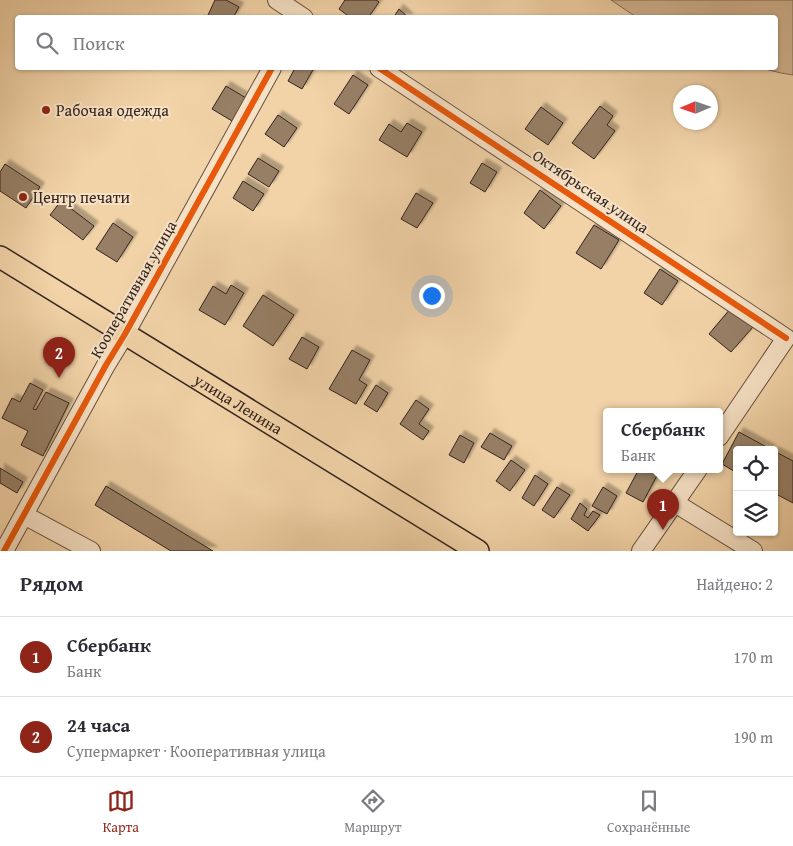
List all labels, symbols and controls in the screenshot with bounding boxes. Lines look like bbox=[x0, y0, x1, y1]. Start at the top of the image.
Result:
search box bbox=[15, 15, 778, 70]
icon: search bbox=[33, 29, 61, 57]
text: Поиск bbox=[73, 29, 125, 57]
north arrow bbox=[673, 85, 718, 130]
place label: Рабочая одежда bbox=[56, 98, 169, 122]
marker: Рабочая одежда bbox=[40, 104, 52, 116]
street label: Октябрьская улица bbox=[528, 143, 654, 239]
place label: Центр печати bbox=[33, 185, 130, 209]
marker: Центр печати bbox=[17, 191, 29, 203]
street label: Кооперативная улица bbox=[84, 215, 183, 362]
your location bbox=[419, 283, 445, 309]
pin: 2 bbox=[43, 337, 75, 378]
street label: улица Ленина bbox=[189, 367, 288, 440]
popup bbox=[603, 408, 723, 473]
text: Сбербанк bbox=[621, 415, 705, 443]
text: Банк bbox=[621, 443, 655, 467]
map controls bbox=[733, 446, 778, 536]
button: locate bbox=[733, 446, 778, 491]
pin: 1 bbox=[647, 489, 679, 530]
button: layers bbox=[733, 491, 778, 536]
text: Рядом bbox=[20, 568, 83, 599]
text: Найдено: 2 bbox=[696, 572, 773, 596]
text: Сбербанк bbox=[67, 631, 151, 659]
text: 1 bbox=[32, 645, 40, 669]
text: 170 m bbox=[733, 645, 773, 669]
text: Банк bbox=[67, 659, 101, 683]
text: 24 часа bbox=[67, 711, 130, 739]
text: 2 bbox=[32, 725, 40, 749]
text: 190 m bbox=[733, 725, 773, 749]
text: Супермаркет · Кооперативная улица bbox=[67, 739, 326, 763]
tab: Карта bbox=[103, 787, 139, 837]
tab: Маршрут bbox=[344, 787, 402, 837]
tab: Сохранённые bbox=[607, 787, 690, 837]

